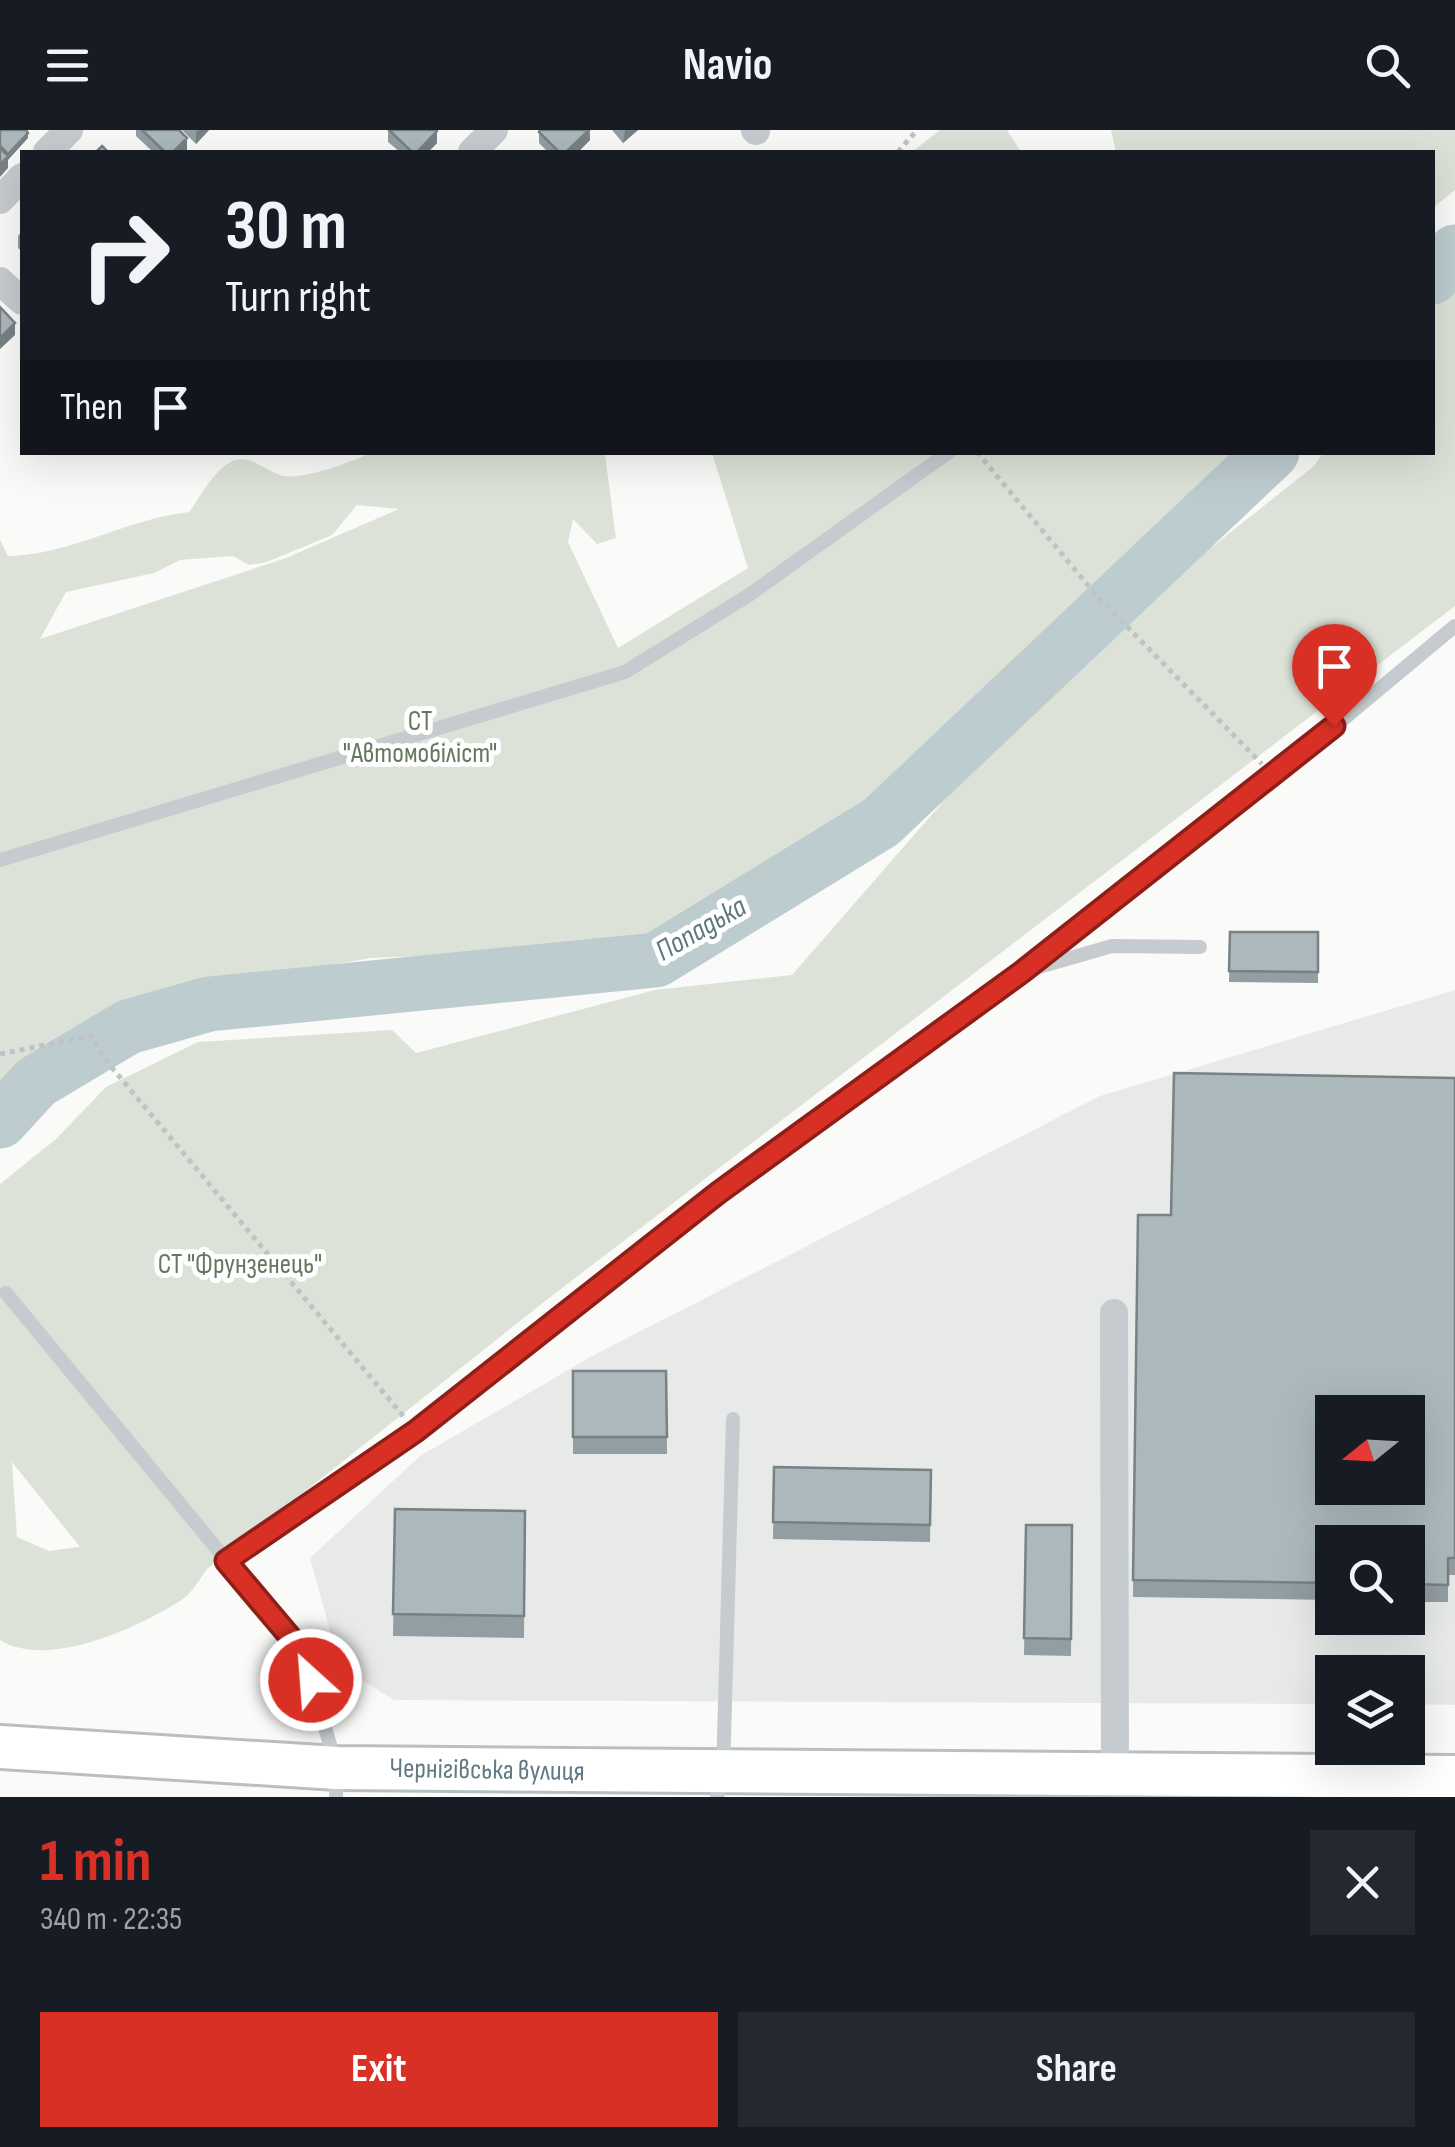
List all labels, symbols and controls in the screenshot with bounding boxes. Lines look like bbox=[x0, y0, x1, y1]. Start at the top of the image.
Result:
icon: menu bbox=[40, 38, 95, 93]
text: Navio bbox=[683, 38, 772, 93]
icon: search bbox=[1360, 38, 1415, 93]
text: 30 m bbox=[225, 185, 347, 269]
icon: right bbox=[60, 190, 190, 320]
text: Turn right bbox=[225, 270, 371, 325]
icon: arrive bbox=[143, 380, 198, 435]
text: Then bbox=[60, 385, 123, 430]
pin bbox=[1292, 624, 1377, 727]
icon: arrive bbox=[1307, 639, 1362, 694]
park label: СТ "Автомобіліст" bbox=[343, 705, 497, 770]
water label: Попадька bbox=[649, 889, 753, 969]
park label: СТ "Фрунзенець" bbox=[158, 1248, 322, 1281]
north arrow bbox=[1315, 1395, 1425, 1505]
map controls bbox=[1315, 1395, 1425, 1765]
button: search bbox=[1315, 1525, 1425, 1635]
position arrow bbox=[259, 1628, 363, 1732]
button: layers bbox=[1315, 1655, 1425, 1765]
street label: Чернігівська вулиця bbox=[389, 1752, 585, 1788]
text: 1 min bbox=[40, 1826, 152, 1898]
button: close bbox=[1310, 1830, 1415, 1935]
text: 340 m · 22:35 bbox=[40, 1900, 182, 1939]
button: Exit bbox=[40, 2012, 718, 2127]
button: Share bbox=[738, 2012, 1415, 2127]

